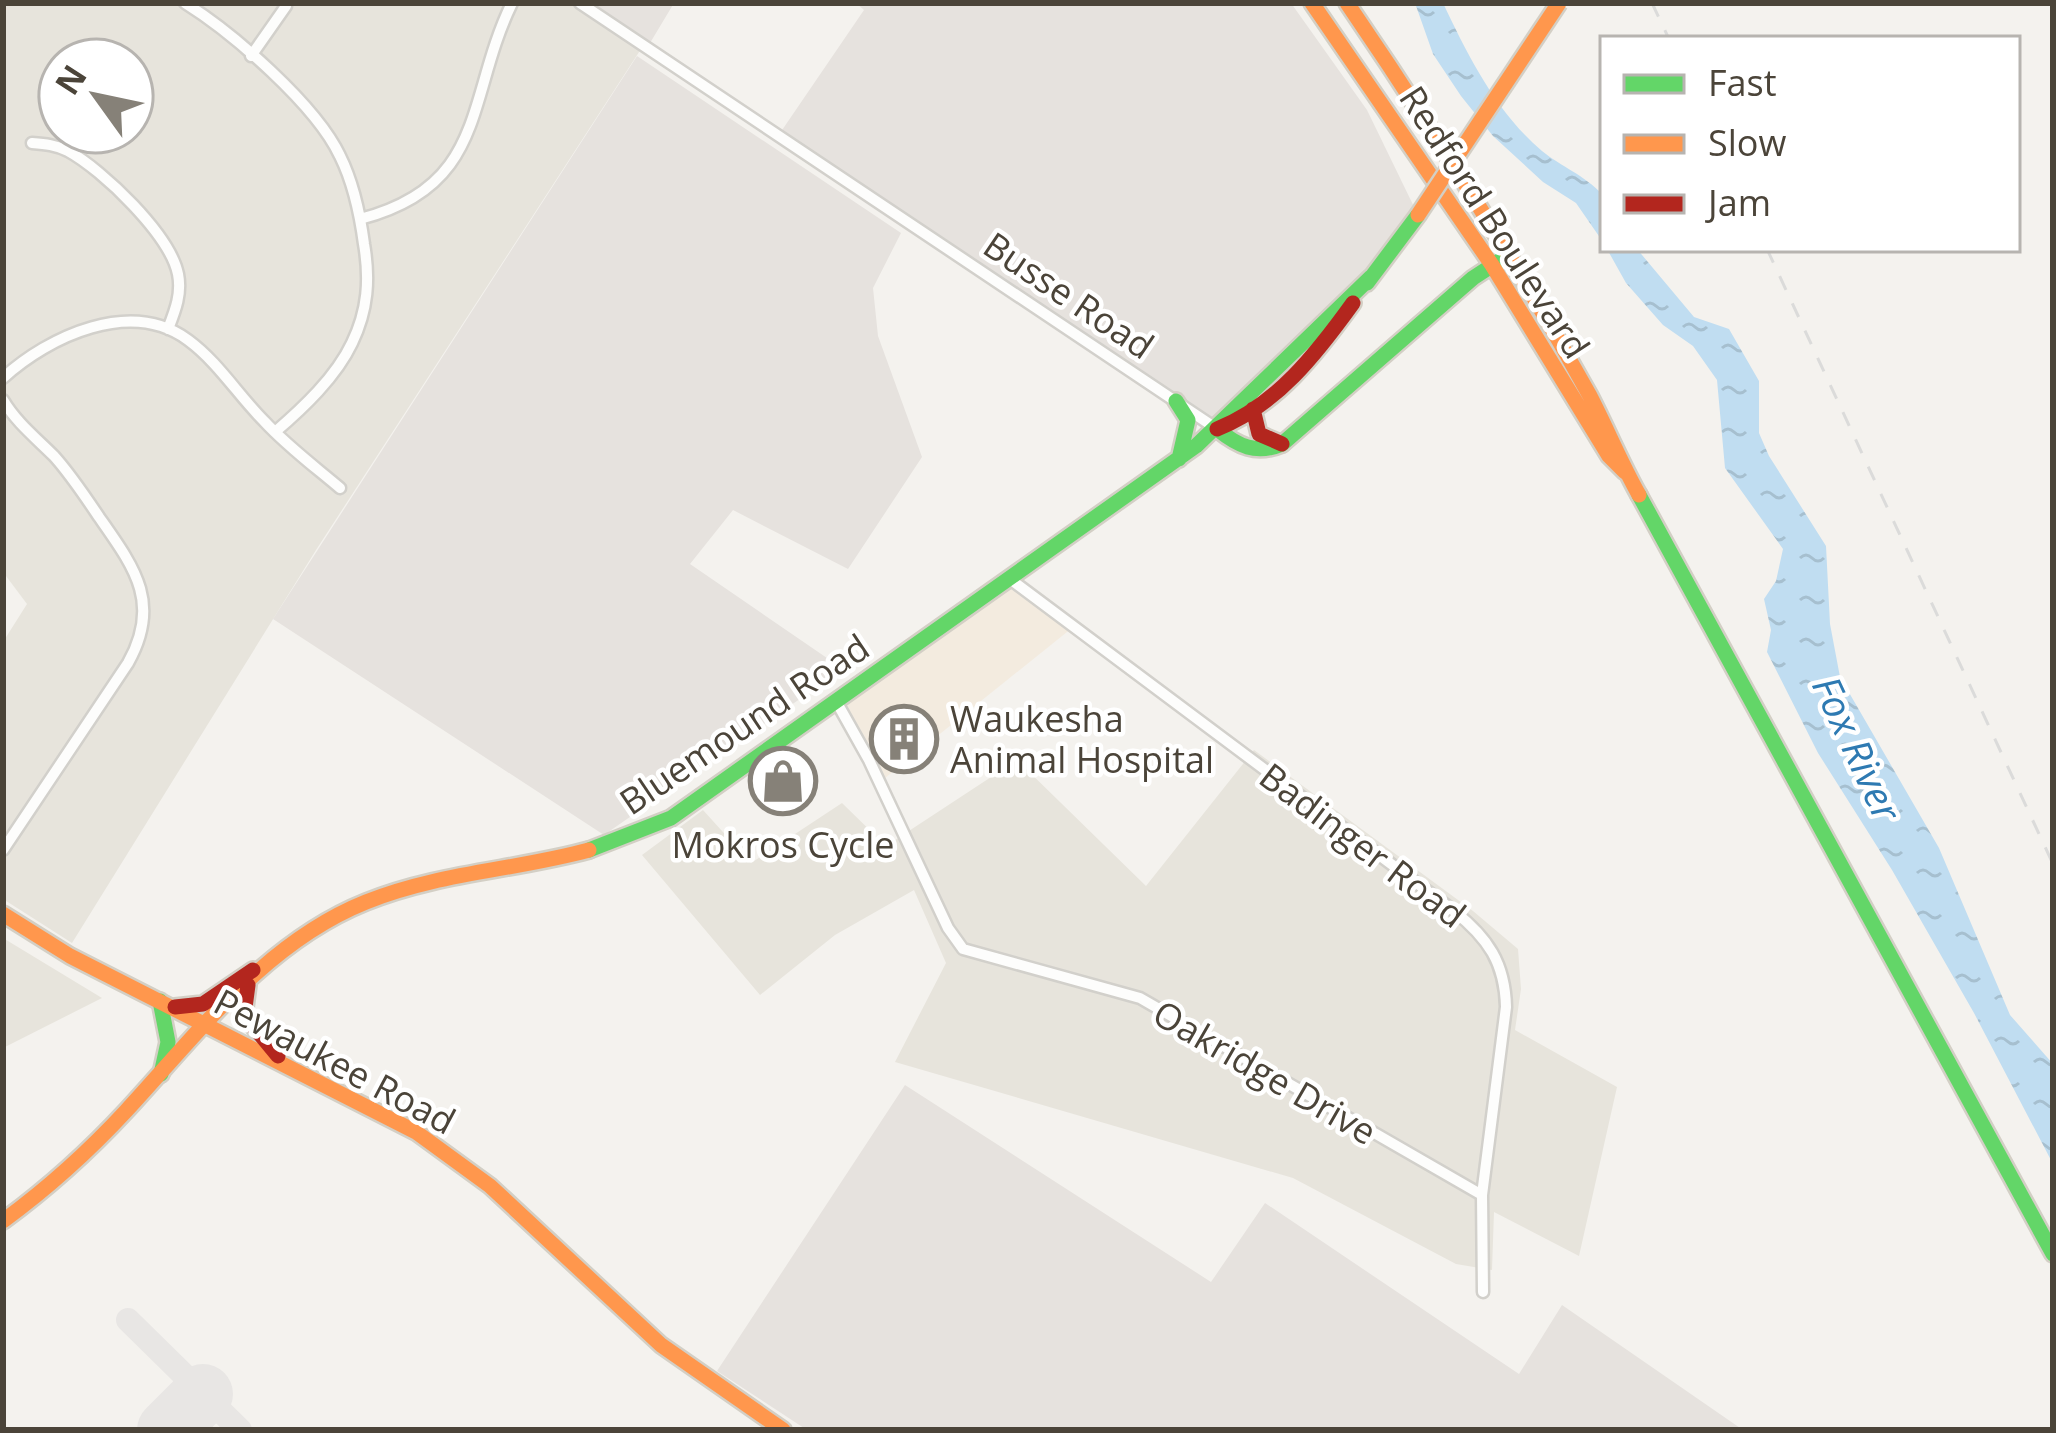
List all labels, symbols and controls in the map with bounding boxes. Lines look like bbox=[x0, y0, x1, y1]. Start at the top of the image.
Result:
north arrow bbox=[36, 36, 156, 156]
legend bbox=[1600, 36, 2020, 252]
text: N bbox=[44, 56, 97, 103]
text: Fast bbox=[1708, 58, 1777, 107]
street label: Redford Boulevard bbox=[1389, 76, 1601, 368]
text: Slow bbox=[1708, 118, 1786, 167]
text: Jam bbox=[1705, 178, 1771, 227]
street label: Busse Road bbox=[974, 220, 1164, 370]
street label: Bluemound Road bbox=[610, 622, 878, 826]
water label: Fox River bbox=[1801, 667, 1915, 831]
place label: Waukesha Animal Hospital bbox=[950, 694, 1214, 784]
building icon: Waukesha Animal Hospital bbox=[869, 704, 939, 774]
shop icon: Mokros Cycle bbox=[748, 746, 818, 816]
street label: Badinger Road bbox=[1250, 751, 1476, 939]
place label: Mokros Cycle bbox=[671, 820, 895, 869]
street label: Pewaukee Road bbox=[206, 977, 464, 1145]
street label: Oakridge Drive bbox=[1145, 988, 1385, 1156]

